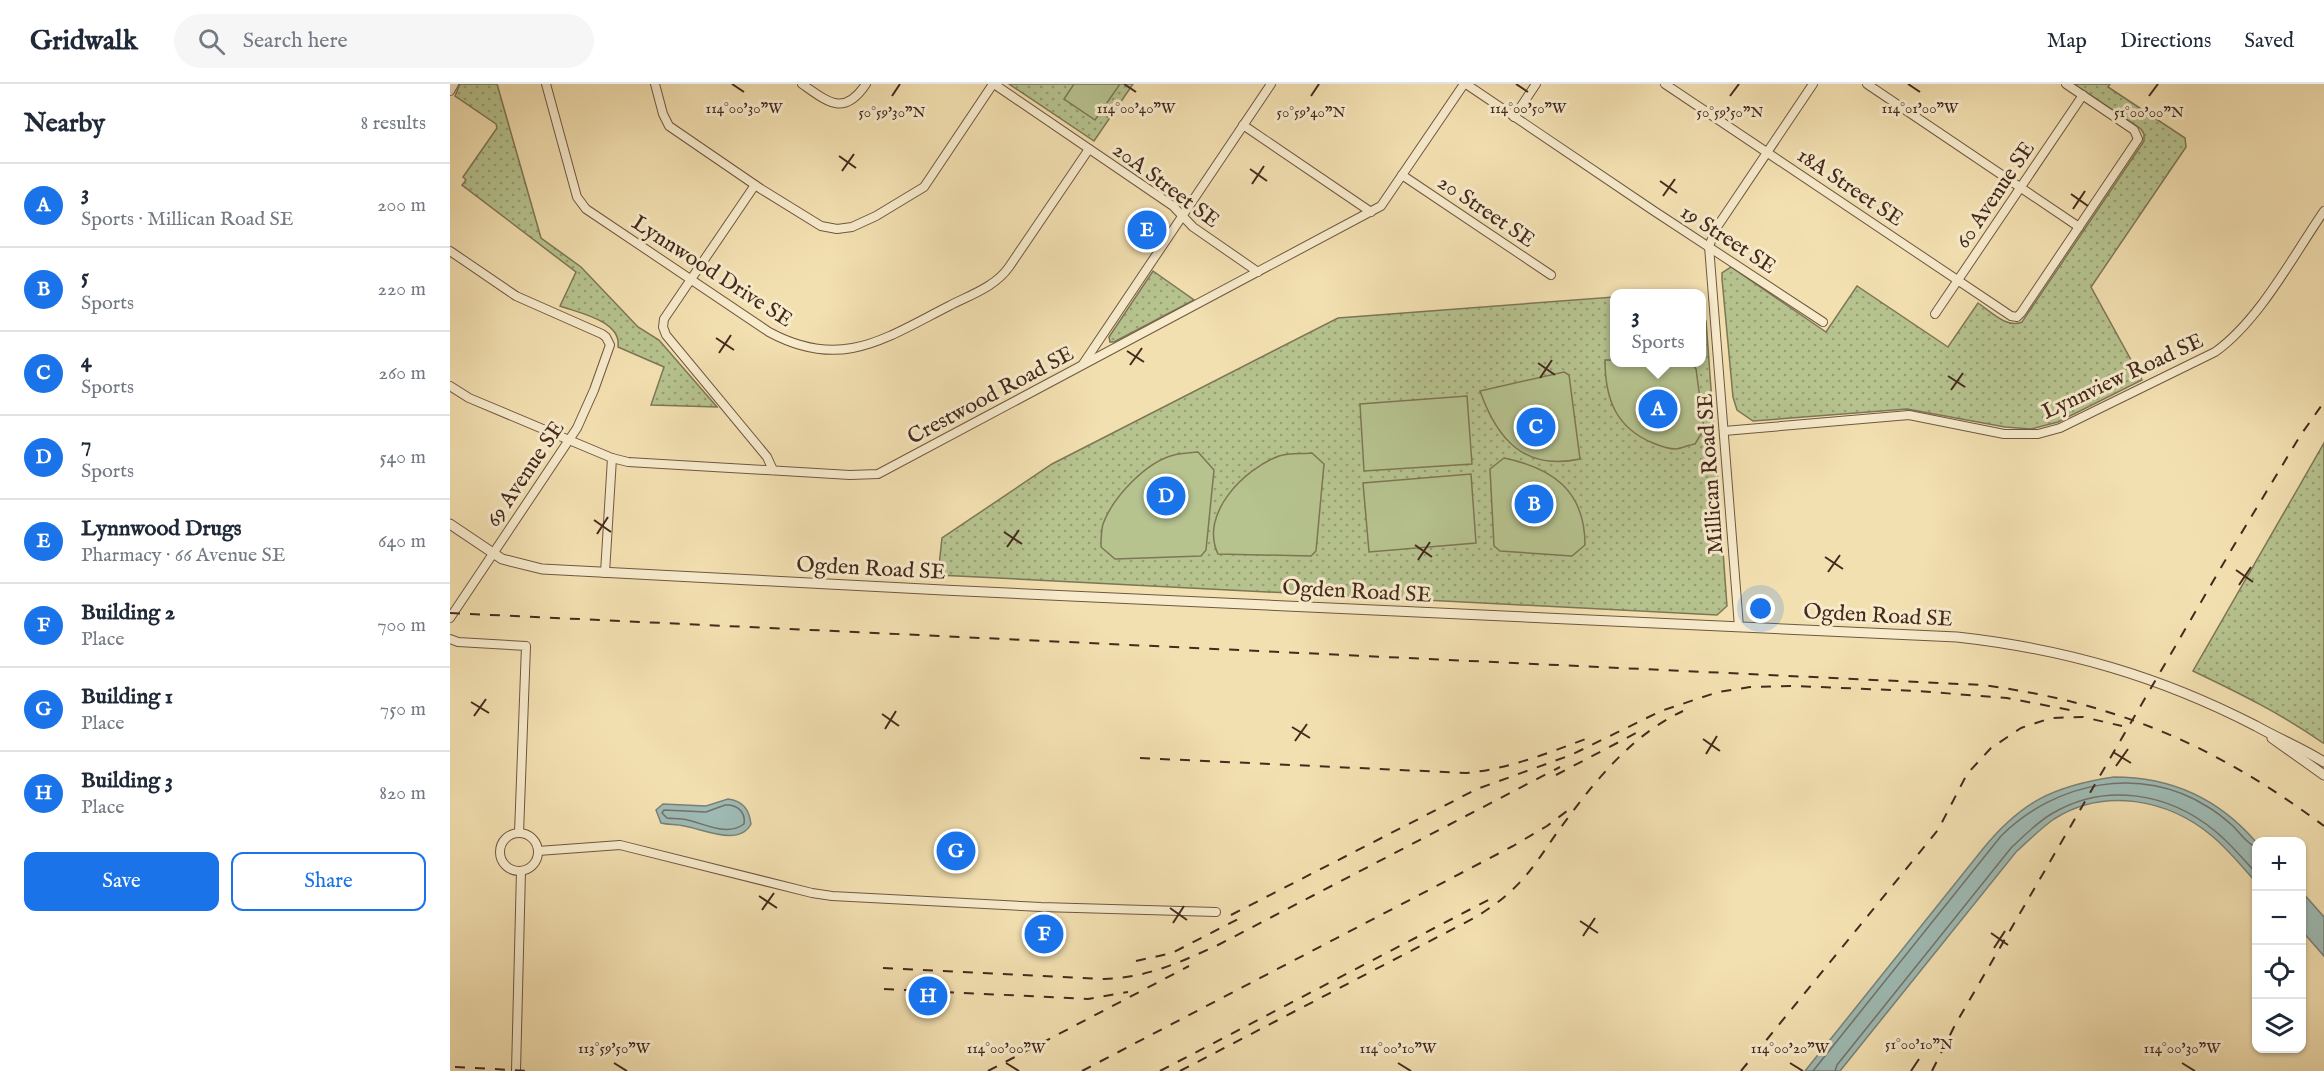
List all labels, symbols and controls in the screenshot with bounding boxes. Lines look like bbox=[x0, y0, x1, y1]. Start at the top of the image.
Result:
search box bbox=[174, 14, 594, 68]
text: Gridwalk bbox=[30, 24, 138, 59]
icon: search bbox=[195, 25, 228, 58]
text: Search here bbox=[243, 27, 348, 55]
text: Map bbox=[2047, 28, 2087, 55]
text: Directions bbox=[2120, 28, 2211, 55]
text: Saved bbox=[2244, 28, 2294, 55]
text: 114°00'30"W bbox=[706, 99, 783, 118]
text: 114°00'40"W bbox=[1097, 99, 1176, 118]
text: 114°00'50"W bbox=[1490, 99, 1567, 118]
text: 114°01'00"W bbox=[1882, 99, 1959, 118]
text: 50°59'30"N bbox=[858, 103, 926, 122]
text: 50°59'40"N bbox=[1277, 103, 1345, 122]
text: 50°59'50"N bbox=[1697, 103, 1763, 122]
text: 51°00'00"N bbox=[2114, 103, 2184, 122]
text: Nearby bbox=[24, 107, 105, 140]
text: 8 results bbox=[360, 111, 426, 136]
street label: 20A Street SE bbox=[1108, 135, 1226, 233]
street label: 60 Avenue SE bbox=[1950, 136, 2042, 254]
street label: 18A Street SE bbox=[1791, 142, 1908, 234]
street label: 20 Street SE bbox=[1432, 169, 1540, 255]
text: 3 bbox=[81, 179, 89, 207]
text: A bbox=[37, 193, 50, 218]
text: 200 m bbox=[377, 193, 426, 218]
street label: 19 Street SE bbox=[1675, 198, 1781, 281]
text: Sports · Millican Road SE bbox=[81, 207, 294, 232]
pin: E bbox=[1128, 208, 1166, 252]
street label: Lynnwood Drive SE bbox=[626, 209, 798, 334]
text: 5 bbox=[81, 263, 89, 291]
text: B bbox=[37, 277, 50, 302]
text: 220 m bbox=[378, 277, 426, 302]
popup bbox=[1610, 289, 1706, 367]
text: Sports bbox=[81, 291, 134, 316]
text: 3 bbox=[1631, 302, 1640, 330]
street label: Lynnview Road SE bbox=[2038, 327, 2208, 427]
text: Sports bbox=[1631, 330, 1685, 355]
street label: Crestwood Road SE bbox=[903, 340, 1079, 451]
text: 4 bbox=[81, 347, 92, 375]
text: C bbox=[36, 361, 51, 386]
text: 260 m bbox=[379, 361, 426, 386]
text: Sports bbox=[81, 375, 134, 400]
pin: A bbox=[1638, 386, 1678, 432]
street label: Millican Road SE bbox=[1691, 393, 1731, 555]
pin: C bbox=[1516, 404, 1556, 450]
street label: 69 Avenue SE bbox=[480, 416, 571, 533]
text: 7 bbox=[81, 431, 91, 459]
text: D bbox=[35, 445, 52, 470]
text: 540 m bbox=[379, 445, 426, 470]
text: Sports bbox=[81, 459, 134, 484]
pin: D bbox=[1146, 474, 1186, 518]
pin: B bbox=[1514, 482, 1554, 526]
text: Lynnwood Drugs bbox=[81, 515, 242, 543]
text: E bbox=[37, 529, 50, 554]
text: 640 m bbox=[378, 529, 426, 554]
text: Pharmacy · 66 Avenue SE bbox=[81, 543, 286, 568]
street label: Ogden Road SE bbox=[796, 551, 946, 587]
street label: Ogden Road SE bbox=[1282, 574, 1432, 610]
your location bbox=[1746, 594, 1775, 623]
street label: Ogden Road SE bbox=[1803, 598, 1953, 634]
text: Building 2 bbox=[81, 599, 175, 627]
text: F bbox=[37, 613, 50, 638]
text: 700 m bbox=[377, 613, 426, 638]
text: Place bbox=[81, 627, 124, 652]
text: Building 1 bbox=[81, 683, 173, 711]
text: G bbox=[36, 697, 51, 722]
text: 750 m bbox=[380, 697, 426, 722]
text: Place bbox=[81, 711, 124, 736]
text: Building 3 bbox=[81, 767, 173, 795]
text: H bbox=[35, 781, 52, 806]
text: 820 m bbox=[379, 781, 426, 806]
text: Place bbox=[81, 795, 124, 820]
pin: G bbox=[936, 828, 976, 873]
map controls bbox=[2252, 837, 2306, 1053]
button: + bbox=[2252, 837, 2306, 891]
button: Save bbox=[24, 852, 219, 911]
button: Share bbox=[231, 852, 426, 911]
button: − bbox=[2252, 891, 2306, 945]
pin: F bbox=[1024, 912, 1064, 956]
button: locate bbox=[2252, 945, 2306, 999]
pin: H bbox=[908, 974, 948, 1018]
button: layers bbox=[2252, 999, 2306, 1053]
text: 51°00'10"N bbox=[1885, 1035, 1953, 1054]
text: 113°59'50"W bbox=[578, 1039, 651, 1058]
text: 114°00'00"W bbox=[967, 1039, 1046, 1058]
text: 114°00'10"W bbox=[1360, 1039, 1437, 1058]
text: 114°00'20"W bbox=[1751, 1039, 1830, 1058]
text: 114°00'30"W bbox=[2144, 1039, 2221, 1058]

